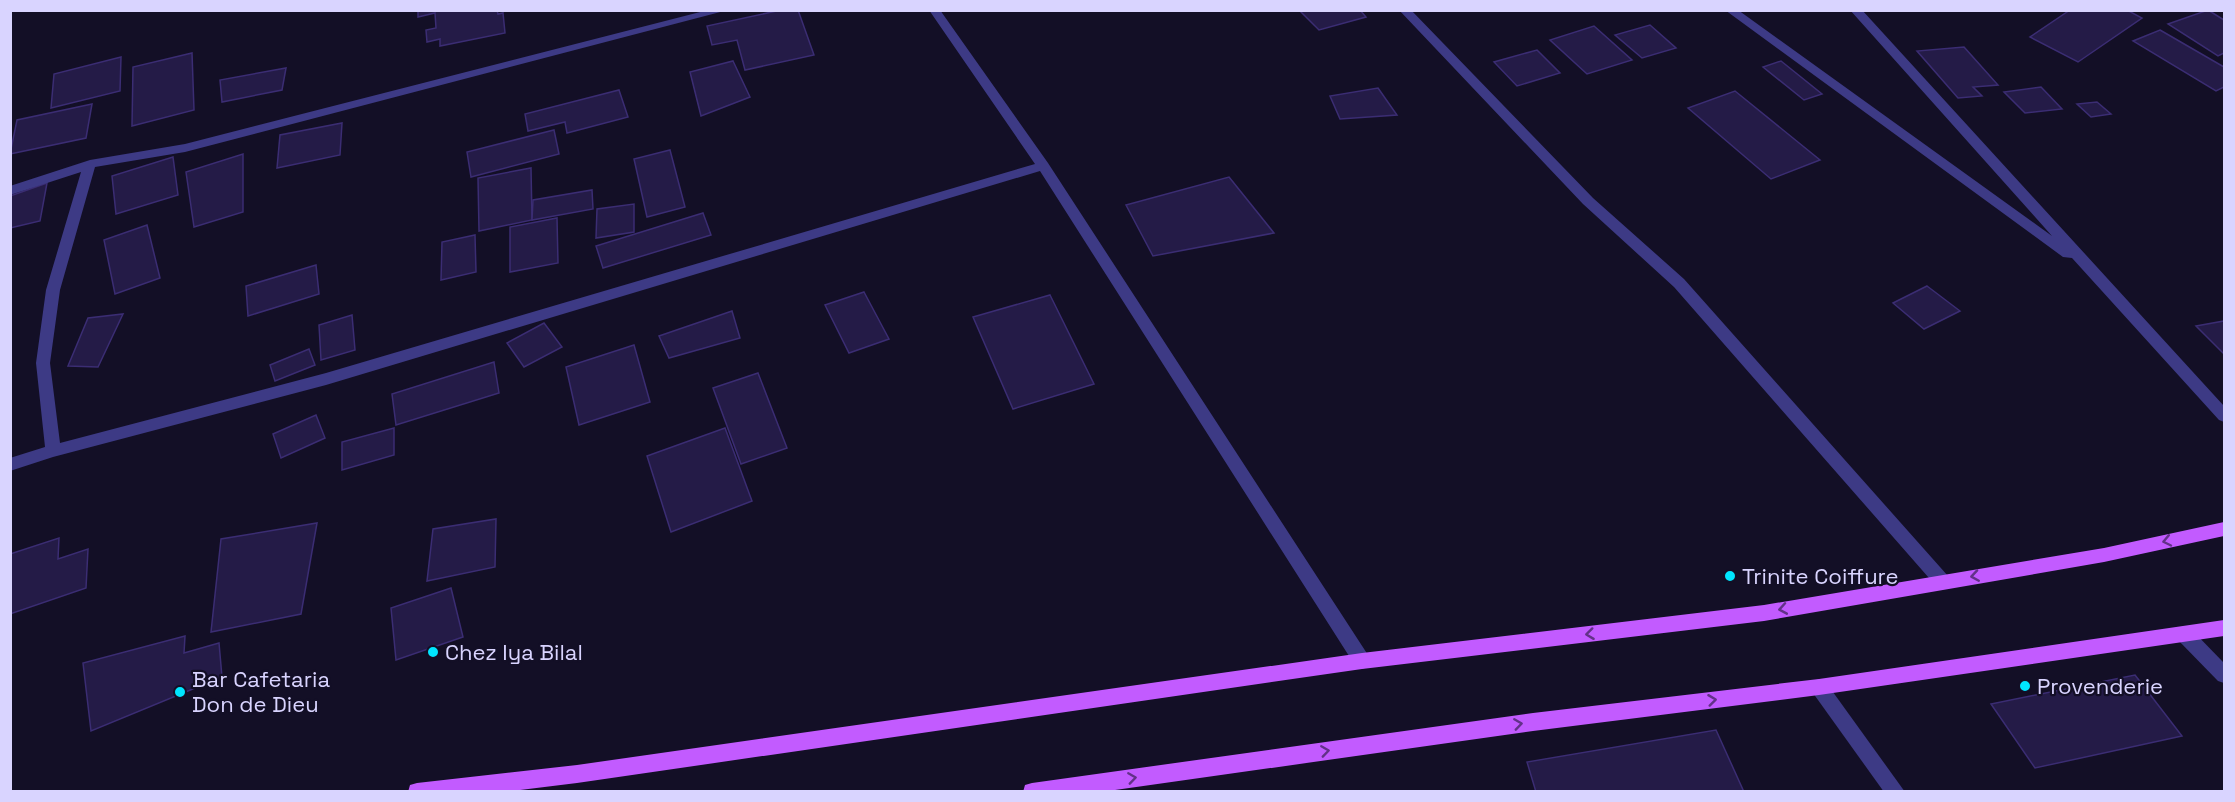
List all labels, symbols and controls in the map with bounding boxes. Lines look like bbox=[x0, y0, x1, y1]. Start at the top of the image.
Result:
one-way arrow bbox=[2163, 534, 2173, 547]
place label: Trinite Coiffure bbox=[1742, 562, 1899, 590]
marker: Trinite Coiffure bbox=[1723, 569, 1737, 583]
one-way arrow bbox=[1971, 569, 1980, 581]
one-way arrow bbox=[1779, 602, 1789, 615]
one-way arrow bbox=[1585, 627, 1594, 639]
place label: Chez Iya Bilal bbox=[445, 638, 583, 666]
marker: Chez Iya Bilal bbox=[426, 645, 440, 659]
place label: Bar Cafetaria Don de Dieu bbox=[192, 665, 330, 718]
place label: Provenderie bbox=[2037, 672, 2163, 700]
marker: Provenderie bbox=[2018, 679, 2032, 693]
marker: Bar Cafetaria Don de Dieu bbox=[173, 685, 187, 699]
one-way arrow bbox=[1707, 695, 1716, 707]
one-way arrow bbox=[1514, 719, 1523, 731]
one-way arrow bbox=[1321, 745, 1330, 758]
one-way arrow bbox=[1127, 772, 1137, 784]

